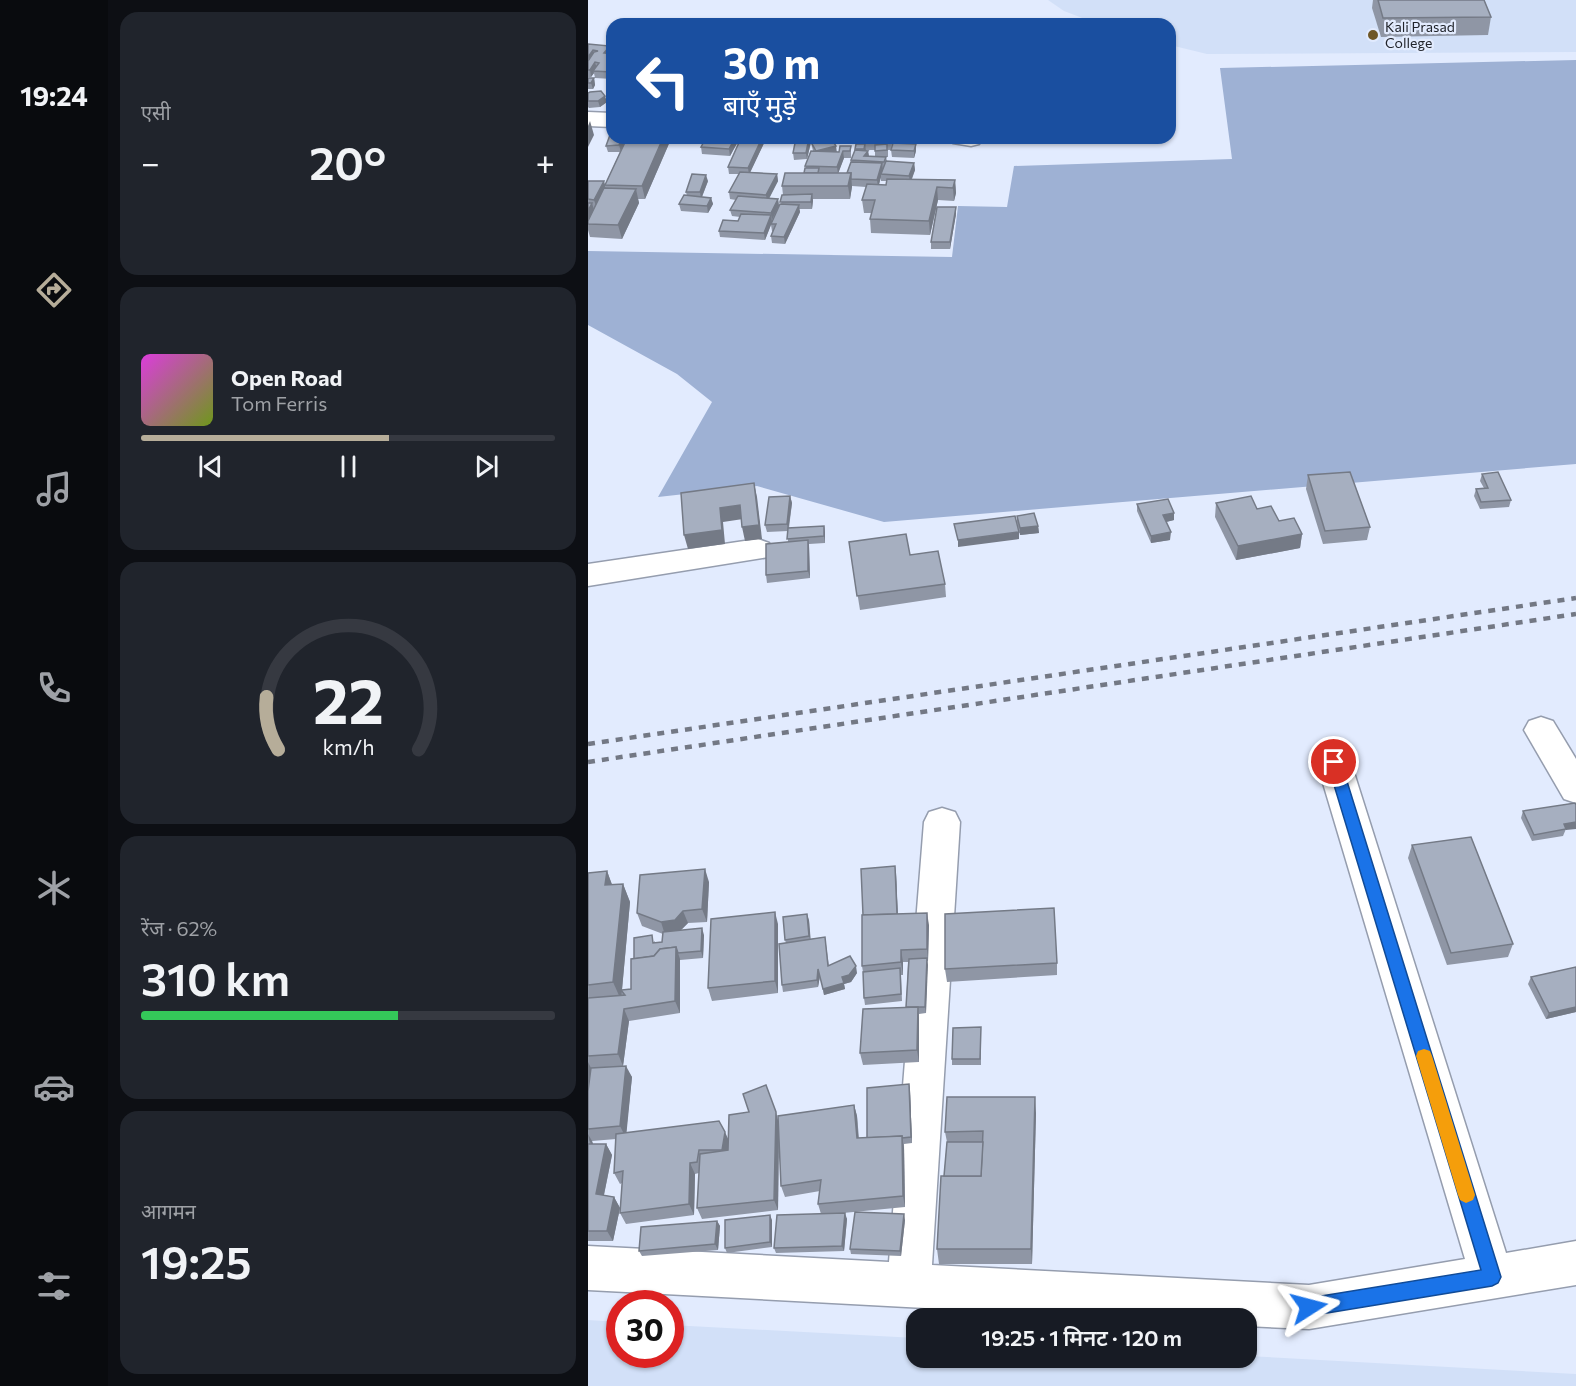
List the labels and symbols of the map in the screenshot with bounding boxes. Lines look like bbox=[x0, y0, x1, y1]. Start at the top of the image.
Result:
place label: Kali Prasad College bbox=[1385, 18, 1455, 51]
marker: Kali Prasad College bbox=[1366, 28, 1380, 42]
pin bbox=[1308, 736, 1359, 787]
position arrow bbox=[1277, 1275, 1341, 1339]
speed limit sign: 30 bbox=[606, 1290, 684, 1368]

